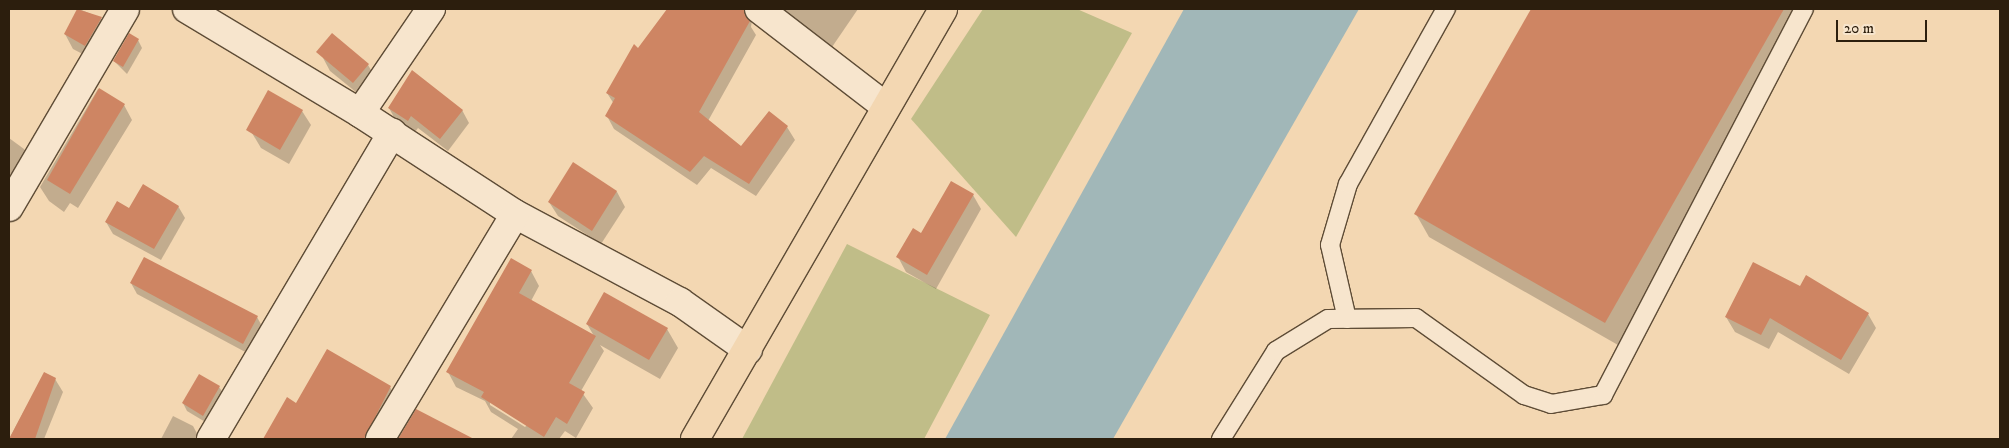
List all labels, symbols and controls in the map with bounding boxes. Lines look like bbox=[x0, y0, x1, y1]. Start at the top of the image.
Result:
scale bar bbox=[1839, 10, 1930, 42]
text: 20 m bbox=[1844, 19, 1874, 38]

